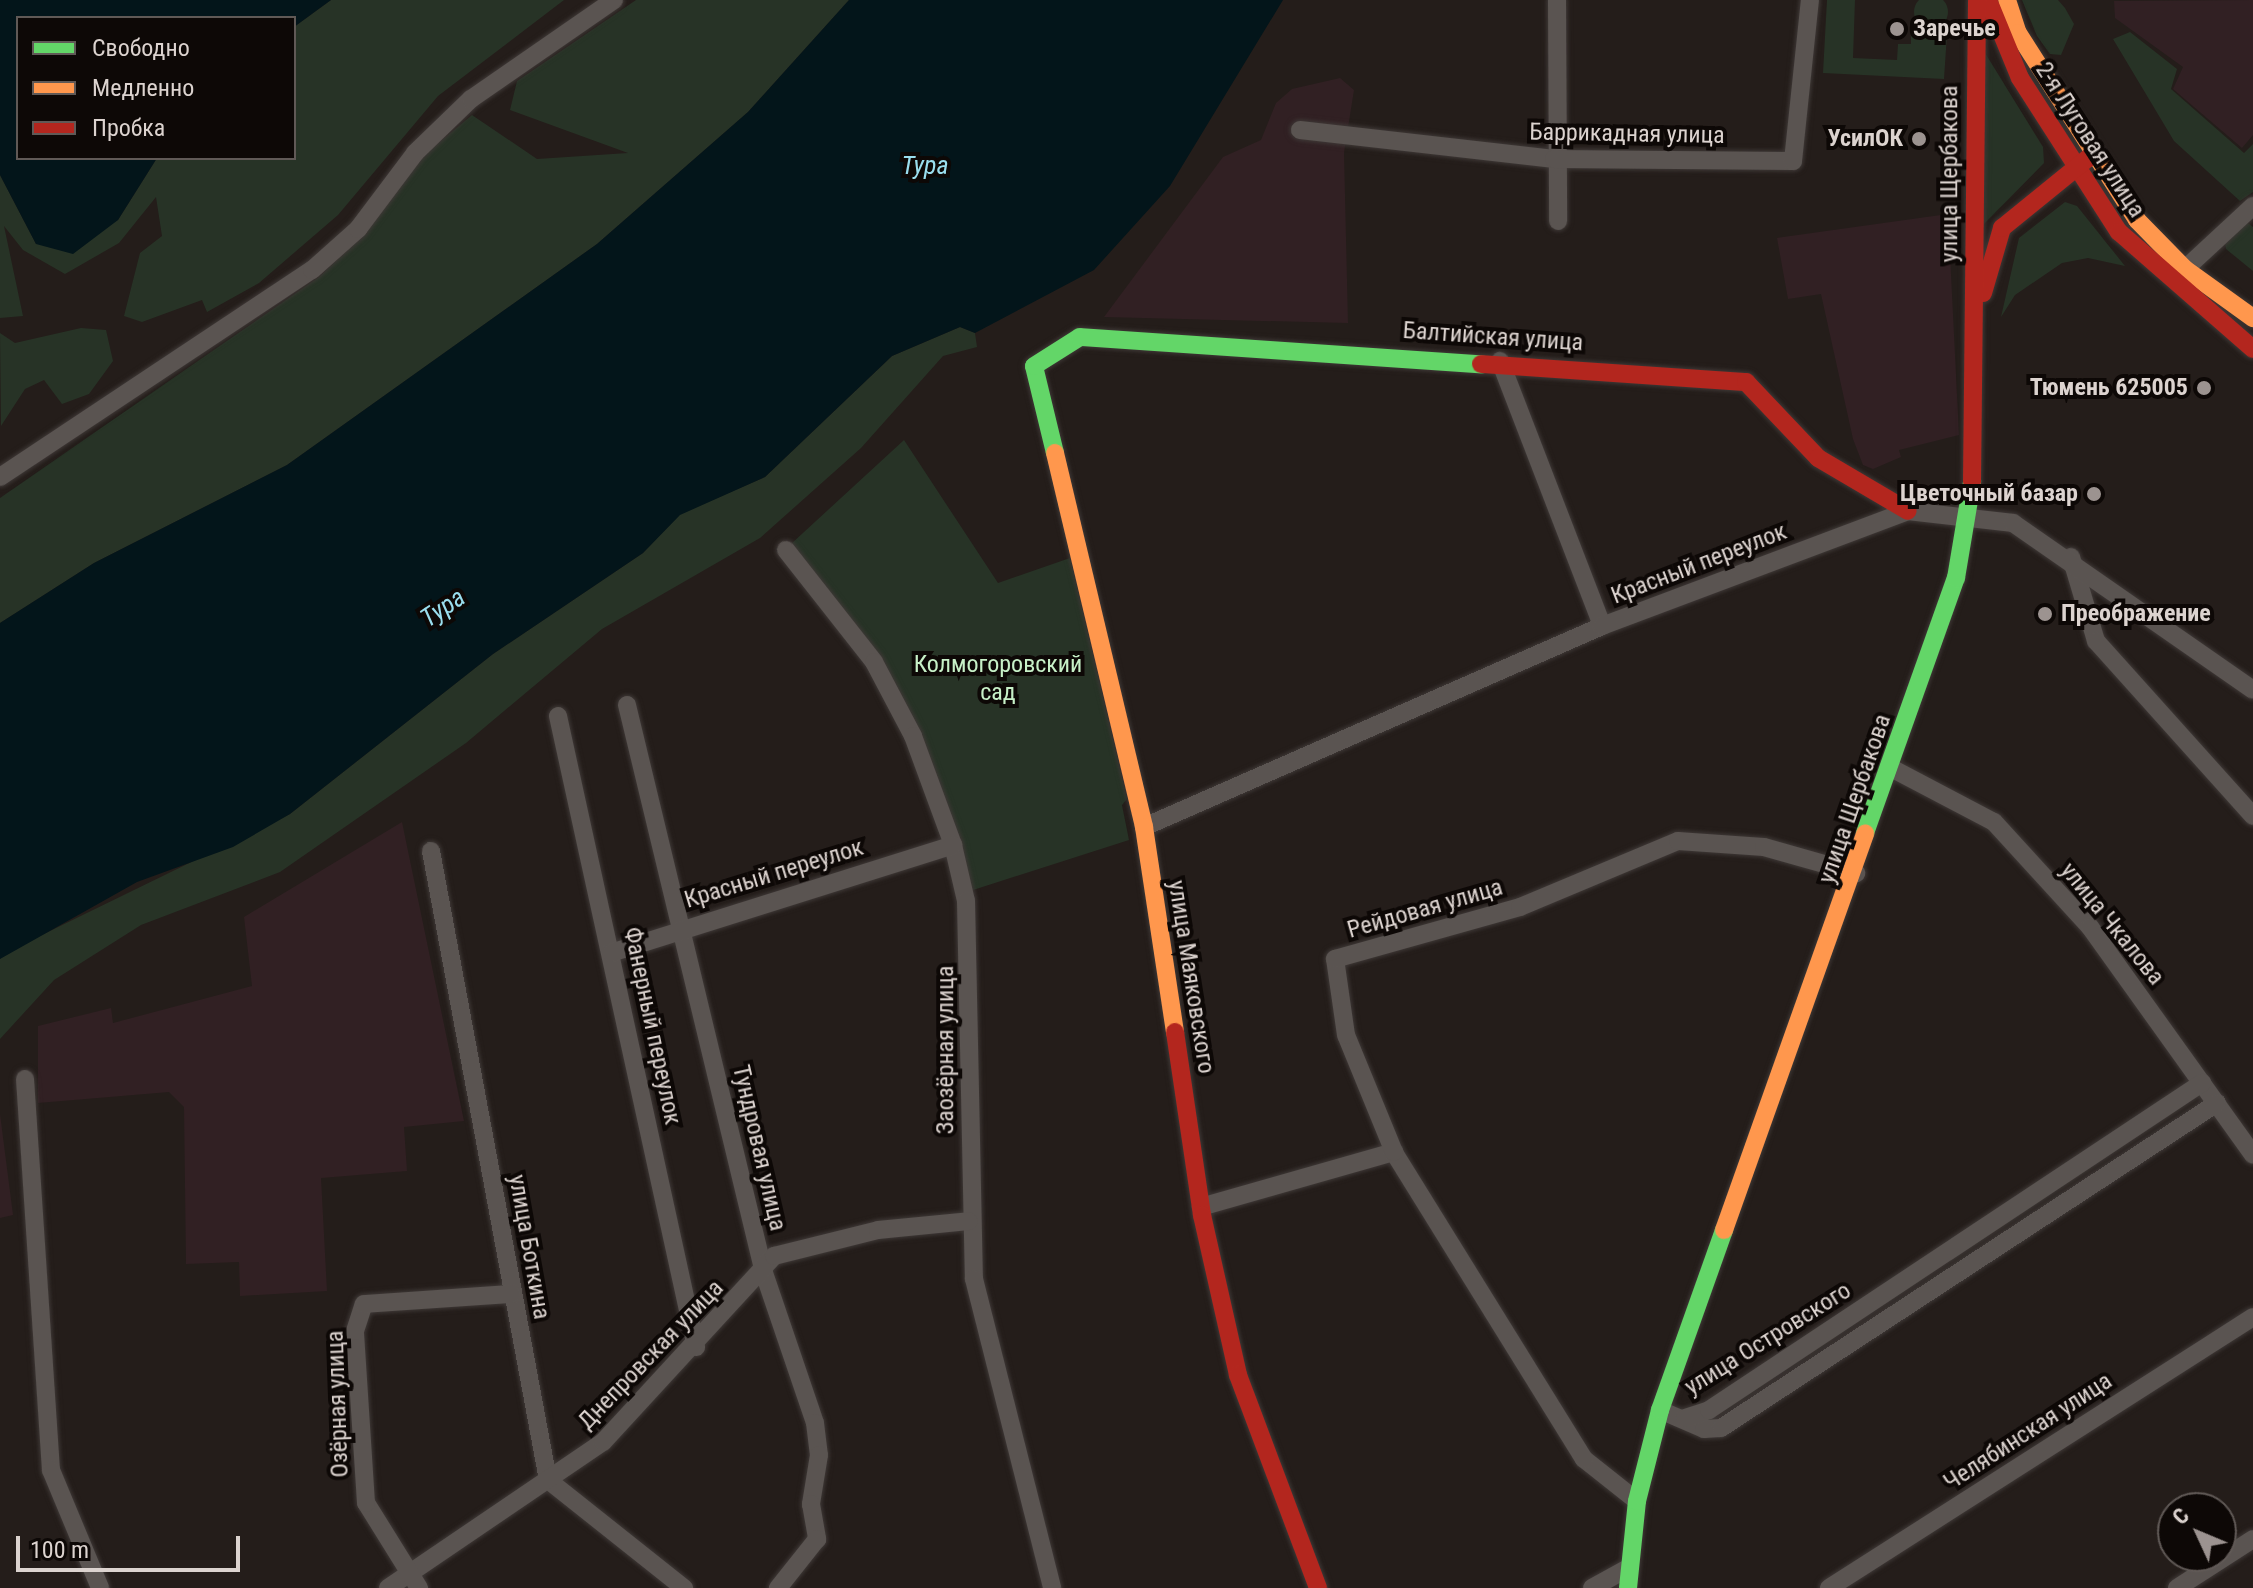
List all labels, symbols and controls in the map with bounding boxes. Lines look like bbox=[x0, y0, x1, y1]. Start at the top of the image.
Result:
place label: Заречье bbox=[1913, 15, 1996, 43]
legend bbox=[16, 16, 296, 160]
marker: Заречье bbox=[1888, 20, 1906, 38]
text: Свободно bbox=[92, 34, 190, 62]
street label: 2-я Луговая улица bbox=[2029, 57, 2151, 223]
text: Медленно bbox=[92, 74, 194, 102]
street label: улица Щербакова bbox=[1936, 86, 1964, 262]
text: Пробка bbox=[92, 114, 165, 142]
street label: Баррикадная улица bbox=[1529, 118, 1725, 150]
place label: УсилОК bbox=[1828, 125, 1903, 153]
marker: УсилОК bbox=[1910, 130, 1928, 148]
water label: Тура bbox=[901, 150, 949, 182]
street label: Балтийская улица bbox=[1402, 316, 1584, 358]
place label: Тюмень 625005 bbox=[2030, 374, 2188, 402]
marker: Тюмень 625005 bbox=[2195, 379, 2213, 397]
place label: Цветочный базар bbox=[1900, 480, 2078, 508]
marker: Цветочный базар bbox=[2085, 485, 2103, 503]
street label: Красный переулок bbox=[1607, 517, 1791, 611]
water label: Тура bbox=[415, 582, 471, 634]
place label: Преображение bbox=[2061, 600, 2211, 628]
marker: Преображение bbox=[2036, 605, 2054, 623]
park label: Колмогоровский сад bbox=[914, 651, 1082, 707]
street label: улица Щербакова bbox=[1813, 711, 1897, 887]
street label: Красный переулок bbox=[681, 833, 867, 915]
street label: улица Чкалова bbox=[2054, 857, 2170, 991]
street label: Рейдовая улица bbox=[1344, 873, 1506, 945]
street label: улица Маяковского bbox=[1161, 878, 1221, 1076]
street label: Фанерный переулок bbox=[617, 925, 687, 1127]
street label: Заозёрная улица bbox=[932, 966, 960, 1134]
street label: Тундровая улица bbox=[726, 1062, 792, 1234]
street label: улица Боткина bbox=[502, 1172, 556, 1322]
street label: Днепровская улица bbox=[572, 1274, 730, 1436]
street label: улица Островского bbox=[1680, 1276, 1856, 1402]
street label: Озёрная улица bbox=[321, 1330, 355, 1478]
street label: Челябинская улица bbox=[1939, 1367, 2117, 1497]
north arrow bbox=[2157, 1492, 2237, 1572]
text: С bbox=[2167, 1503, 2194, 1530]
scale bar bbox=[20, 1520, 244, 1570]
text: 100 m bbox=[30, 1536, 89, 1564]

